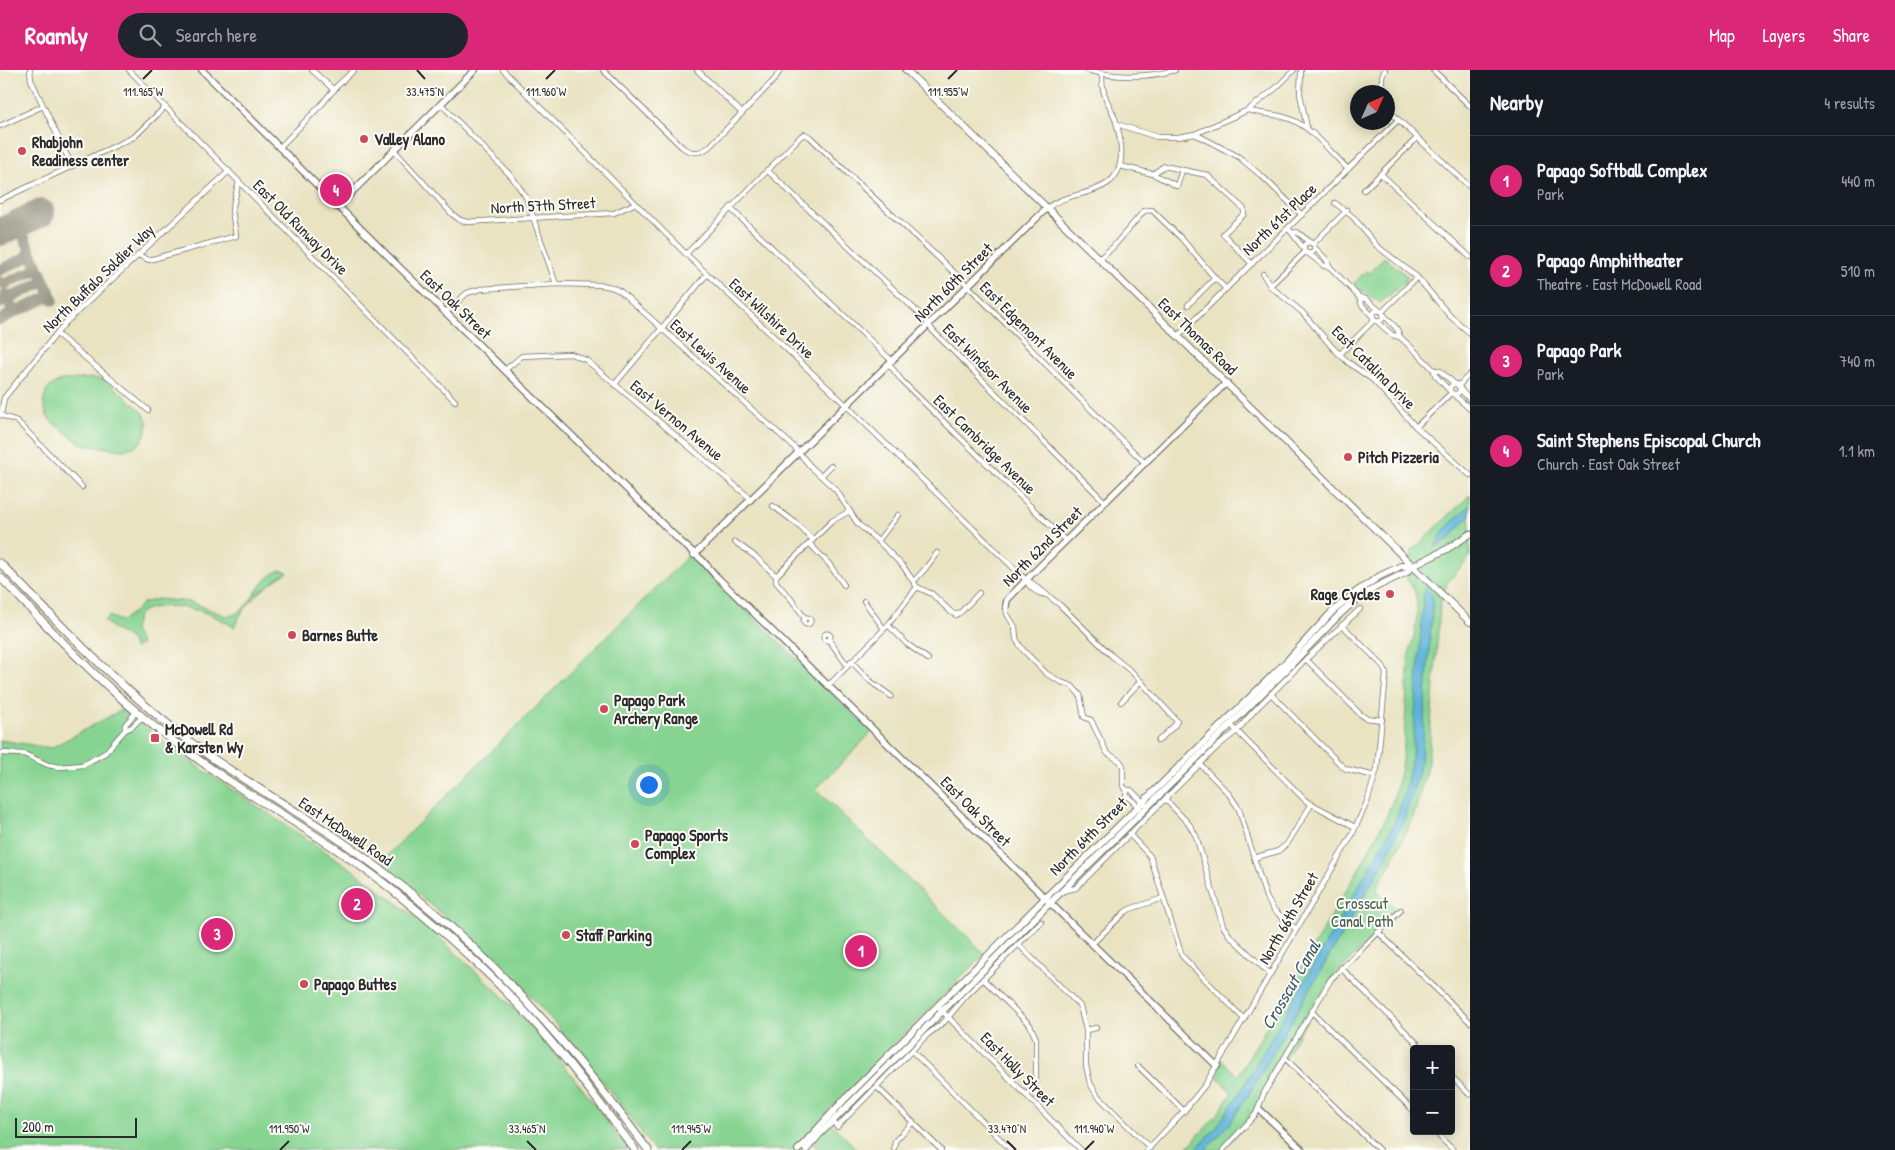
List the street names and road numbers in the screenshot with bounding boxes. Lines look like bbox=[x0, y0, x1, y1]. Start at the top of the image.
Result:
street label: East Old Runway Drive bbox=[248, 174, 354, 280]
street label: North 61st Place bbox=[1237, 178, 1321, 260]
street label: North 57th Street bbox=[490, 191, 596, 219]
street label: North Buffalo Soldier Way bbox=[37, 219, 159, 337]
street label: North 60th Street bbox=[909, 237, 998, 326]
street label: East Oak Street bbox=[415, 264, 497, 344]
street label: East Wilshire Drive bbox=[725, 273, 820, 364]
street label: East Edgemont Avenue bbox=[975, 276, 1083, 384]
street label: East Thomas Road bbox=[1153, 292, 1243, 380]
street label: East Lewis Avenue bbox=[666, 314, 757, 399]
street label: East Windsor Avenue bbox=[938, 318, 1038, 418]
street label: East Catalina Drive bbox=[1327, 320, 1421, 414]
street label: East Vernon Avenue bbox=[626, 374, 729, 466]
street label: East Cambridge Avenue bbox=[929, 389, 1042, 499]
street label: North 62nd Street bbox=[997, 501, 1087, 591]
street label: East Oak Street bbox=[936, 771, 1016, 851]
street label: East McDowell Road bbox=[295, 791, 397, 871]
street label: North 64th Street bbox=[1044, 792, 1132, 880]
street label: North 66th Street bbox=[1253, 867, 1324, 968]
street label: East Holly Street bbox=[976, 1027, 1060, 1111]

